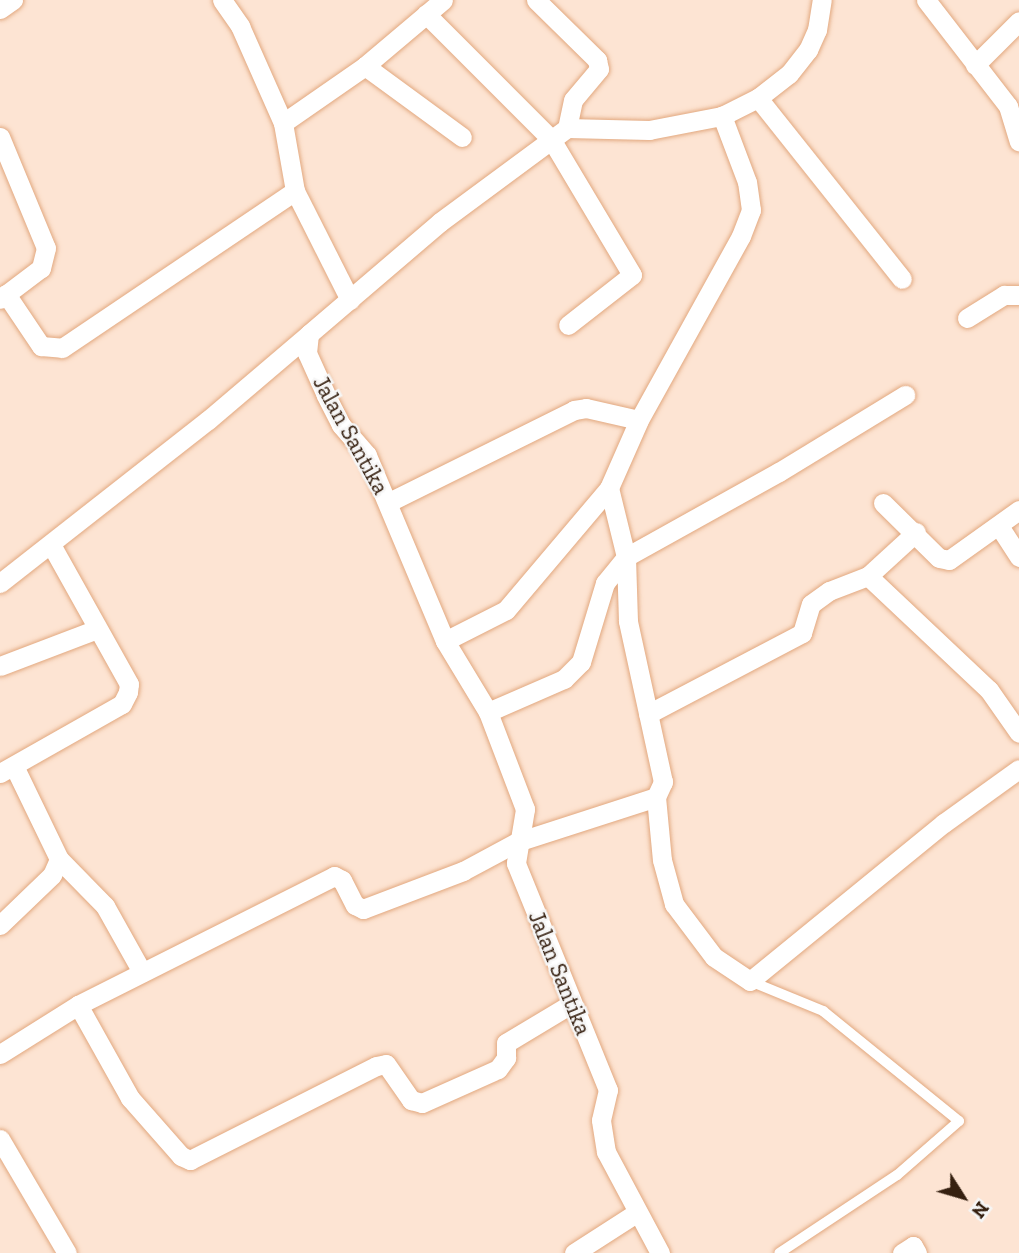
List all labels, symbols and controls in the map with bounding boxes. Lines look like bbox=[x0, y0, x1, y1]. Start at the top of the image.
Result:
street label: Jalan Santika bbox=[307, 371, 395, 499]
street label: Jalan Santika bbox=[523, 907, 597, 1039]
north arrow bbox=[928, 1162, 998, 1232]
text: N bbox=[967, 1197, 994, 1223]

